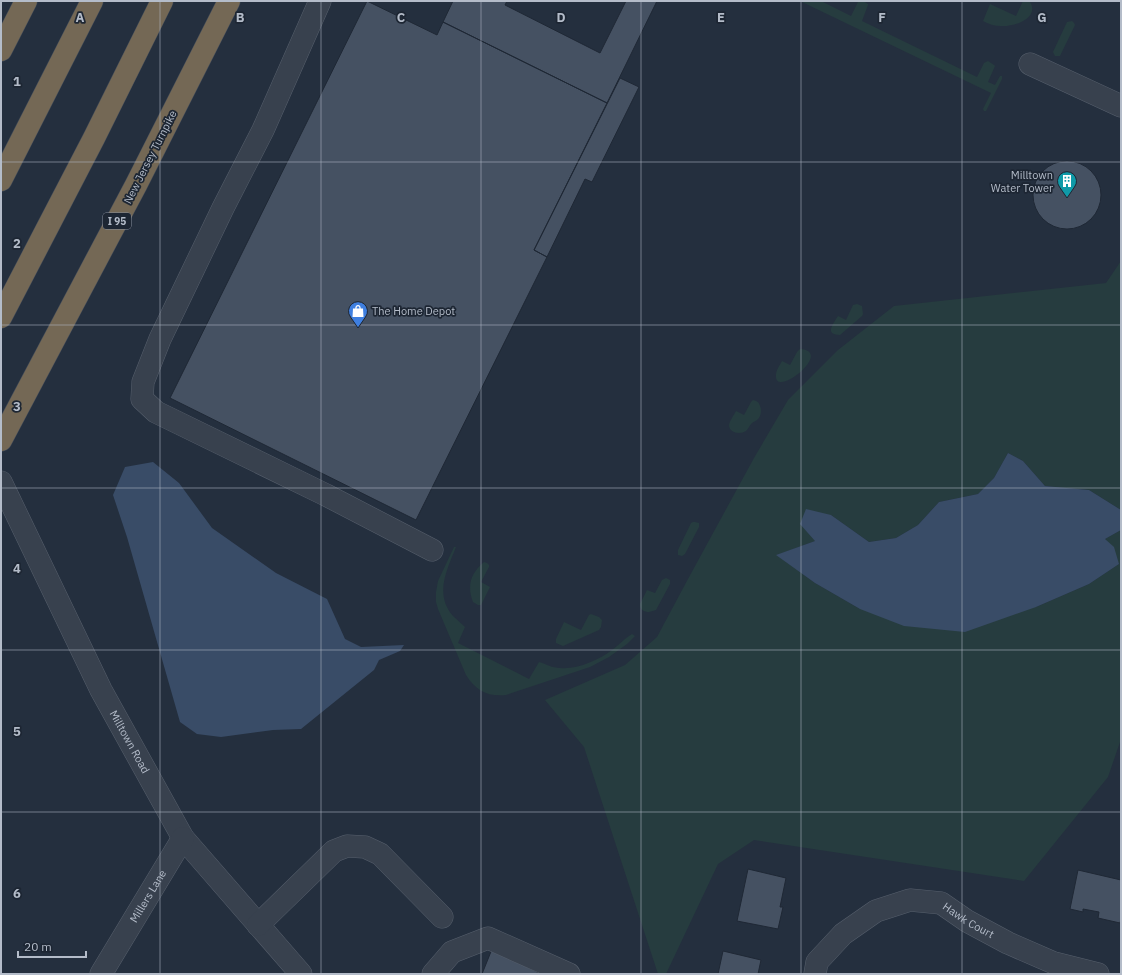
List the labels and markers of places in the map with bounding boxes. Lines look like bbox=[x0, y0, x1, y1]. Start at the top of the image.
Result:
place label: Milltown Water Tower bbox=[991, 168, 1053, 195]
building icon: Milltown Water Tower bbox=[1056, 170, 1078, 198]
shop icon: The Home Depot bbox=[347, 300, 369, 328]
place label: The Home Depot bbox=[372, 304, 455, 318]

